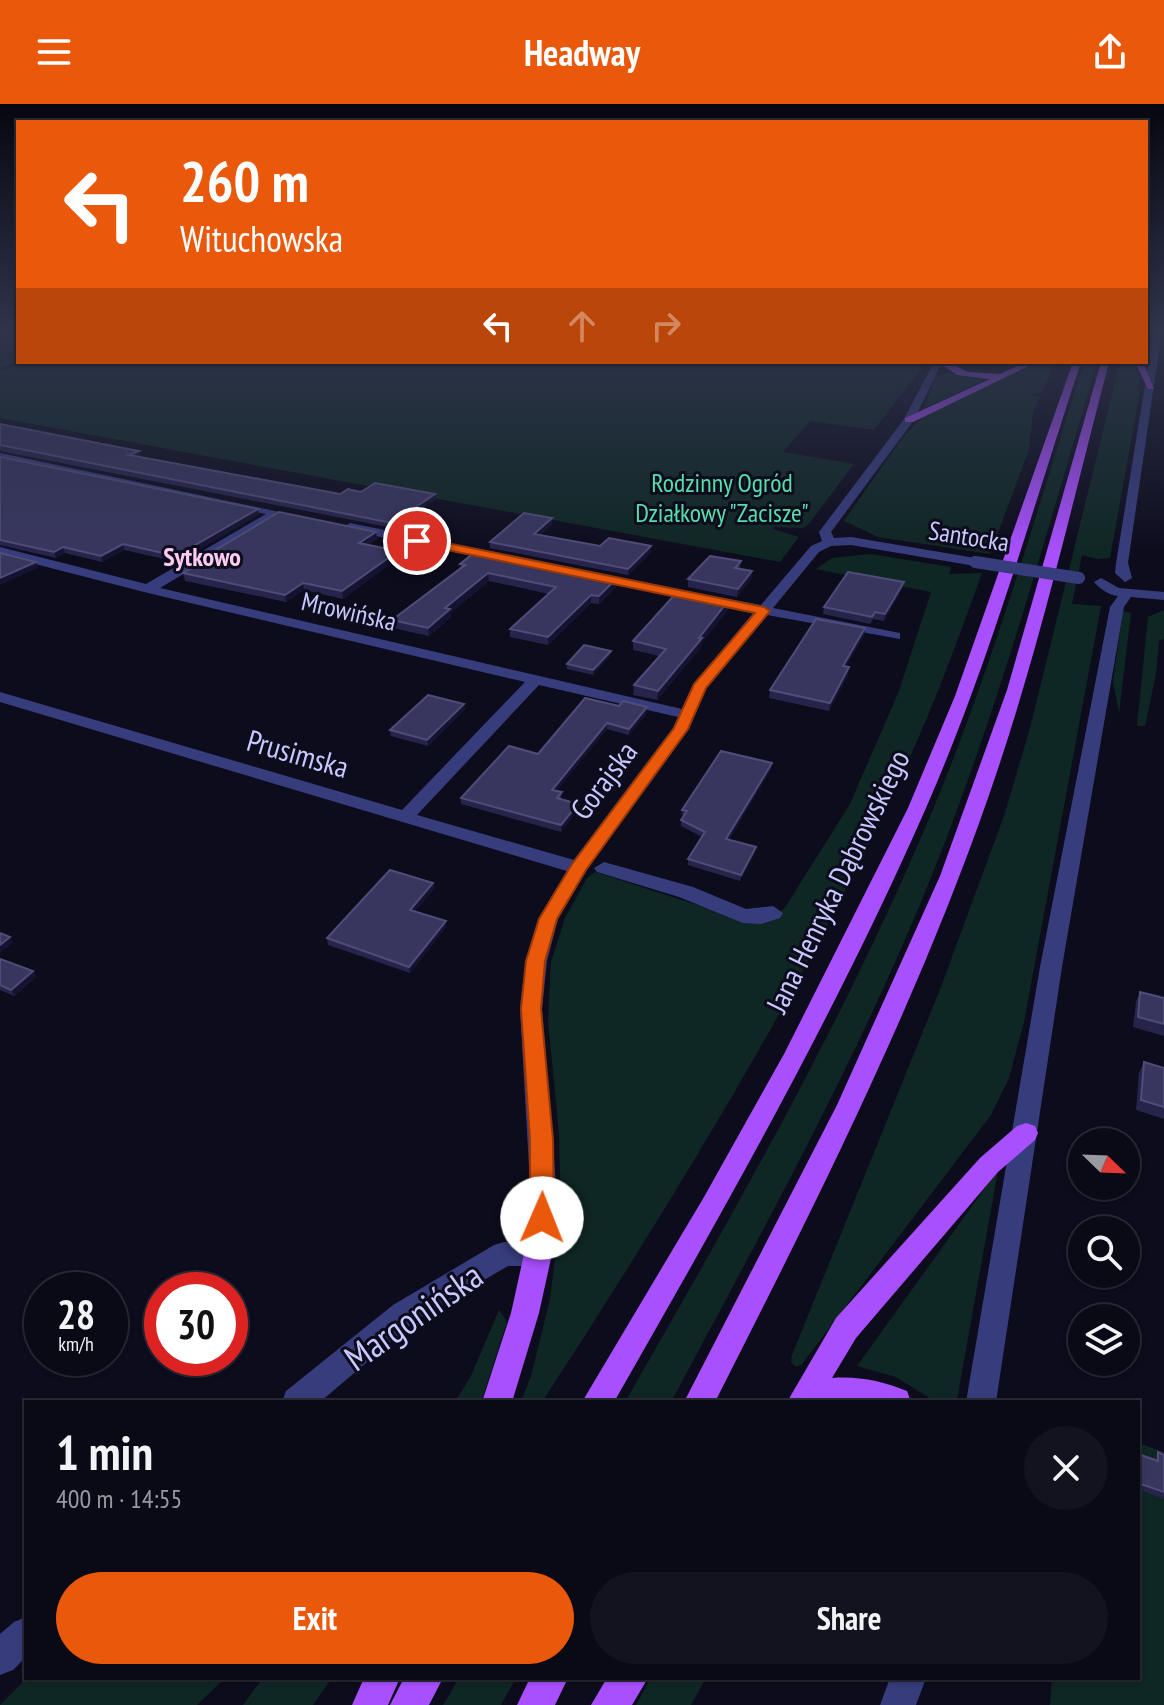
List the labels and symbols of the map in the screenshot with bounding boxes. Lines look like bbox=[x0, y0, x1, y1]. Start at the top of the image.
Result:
park label: Rodzinny Ogród Działkowy "Zacisze" bbox=[635, 466, 809, 529]
pin bbox=[383, 507, 451, 575]
street label: Santocka bbox=[926, 513, 1012, 559]
district label: Sytkowo bbox=[163, 540, 241, 573]
street label: Mrowińska bbox=[298, 584, 400, 638]
street label: Prusimska bbox=[243, 720, 353, 786]
street label: Gorajska bbox=[561, 733, 645, 827]
street label: Jana Henryka Dąbrowskiego bbox=[756, 743, 918, 1020]
north arrow bbox=[1068, 1128, 1140, 1200]
position arrow bbox=[500, 1176, 584, 1260]
street label: Margonińska bbox=[335, 1251, 491, 1381]
speed limit sign: 30 bbox=[144, 1272, 248, 1376]

